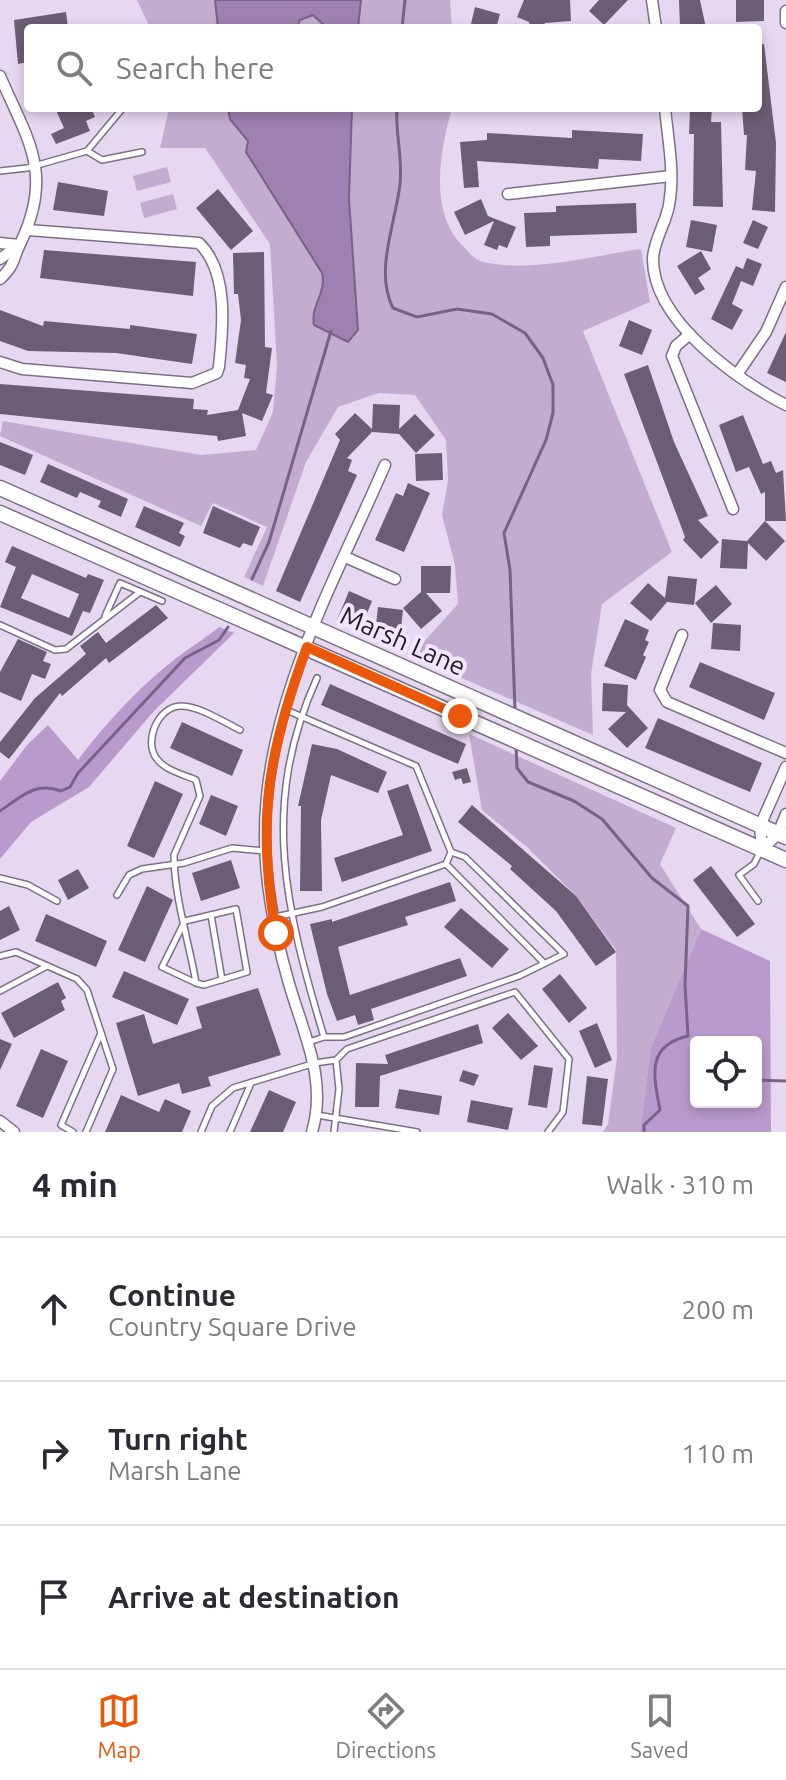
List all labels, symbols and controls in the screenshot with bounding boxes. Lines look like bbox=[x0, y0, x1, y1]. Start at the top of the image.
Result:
search box bbox=[24, 24, 762, 112]
icon: search bbox=[52, 46, 96, 90]
text: Search here bbox=[116, 51, 275, 85]
street label: Marsh Lane bbox=[336, 600, 470, 681]
route end bbox=[442, 698, 478, 734]
route start bbox=[258, 915, 294, 951]
map controls bbox=[690, 1036, 762, 1108]
button: locate bbox=[690, 1036, 762, 1108]
text: 4 min bbox=[32, 1165, 118, 1203]
text: Walk · 310 m bbox=[606, 1170, 754, 1199]
text: Continue bbox=[108, 1278, 236, 1312]
icon: ahead bbox=[32, 1287, 76, 1331]
text: 200 m bbox=[682, 1295, 754, 1324]
text: Country Square Drive bbox=[108, 1312, 357, 1341]
text: Turn right bbox=[108, 1422, 248, 1456]
icon: right bbox=[32, 1431, 76, 1475]
text: 110 m bbox=[682, 1439, 754, 1468]
text: Marsh Lane bbox=[108, 1456, 242, 1485]
icon: arrive bbox=[32, 1575, 76, 1619]
text: Arrive at destination bbox=[108, 1580, 400, 1614]
tab: Map bbox=[97, 1689, 141, 1762]
tab: Directions bbox=[335, 1689, 436, 1762]
tab: Saved bbox=[630, 1689, 689, 1762]

